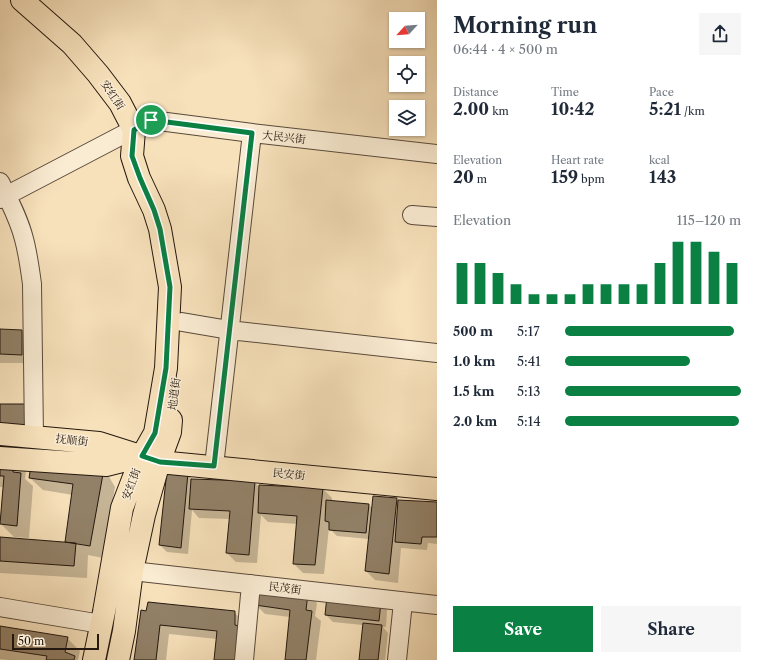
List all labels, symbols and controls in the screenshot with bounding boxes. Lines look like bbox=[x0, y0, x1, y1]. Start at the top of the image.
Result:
north arrow bbox=[389, 12, 425, 48]
map controls bbox=[389, 12, 425, 136]
text: Morning run bbox=[453, 12, 597, 39]
button: share bbox=[699, 13, 741, 55]
text: 06:44 · 4 × 500 m bbox=[453, 41, 558, 57]
button: locate bbox=[389, 56, 425, 92]
street label: 安红街 bbox=[98, 77, 128, 113]
text: Distance bbox=[453, 85, 499, 99]
text: Time bbox=[551, 85, 579, 99]
text: Pace bbox=[649, 85, 674, 99]
text: 2.00 bbox=[453, 99, 489, 119]
text: 10:42 bbox=[551, 99, 595, 119]
text: 5:21 bbox=[649, 99, 681, 119]
button: layers bbox=[389, 100, 425, 136]
pin bbox=[134, 103, 168, 137]
text: km bbox=[489, 104, 509, 118]
text: /km bbox=[681, 104, 705, 118]
icon: arrive bbox=[140, 109, 162, 131]
street label: 大民兴街 bbox=[261, 128, 307, 146]
text: Elevation bbox=[453, 153, 502, 167]
text: Heart rate bbox=[551, 153, 604, 167]
text: kcal bbox=[649, 153, 670, 167]
text: 20 bbox=[453, 167, 474, 187]
text: 159 bbox=[551, 167, 578, 187]
text: 143 bbox=[649, 167, 676, 187]
text: m bbox=[474, 172, 487, 186]
text: bpm bbox=[578, 172, 605, 186]
text: Elevation bbox=[453, 212, 511, 228]
text: 115–120 m bbox=[677, 212, 741, 228]
text: 500 m bbox=[453, 323, 493, 339]
text: 5:17 bbox=[517, 323, 540, 339]
text: 1.0 km bbox=[453, 353, 495, 369]
text: 5:41 bbox=[517, 353, 541, 369]
street label: 地道街 bbox=[165, 377, 183, 411]
text: 1.5 km bbox=[453, 383, 494, 399]
text: 5:13 bbox=[517, 383, 540, 399]
text: 2.0 km bbox=[453, 413, 497, 429]
text: 5:14 bbox=[517, 413, 541, 429]
street label: 抚顺街 bbox=[55, 431, 89, 449]
street label: 民安街 bbox=[272, 465, 306, 483]
street label: 安红街 bbox=[119, 466, 143, 502]
street label: 民茂街 bbox=[268, 579, 302, 597]
button: Save bbox=[453, 606, 593, 652]
button: Share bbox=[601, 606, 741, 652]
scale bar bbox=[12, 632, 99, 651]
text: 50 m bbox=[18, 634, 44, 648]

